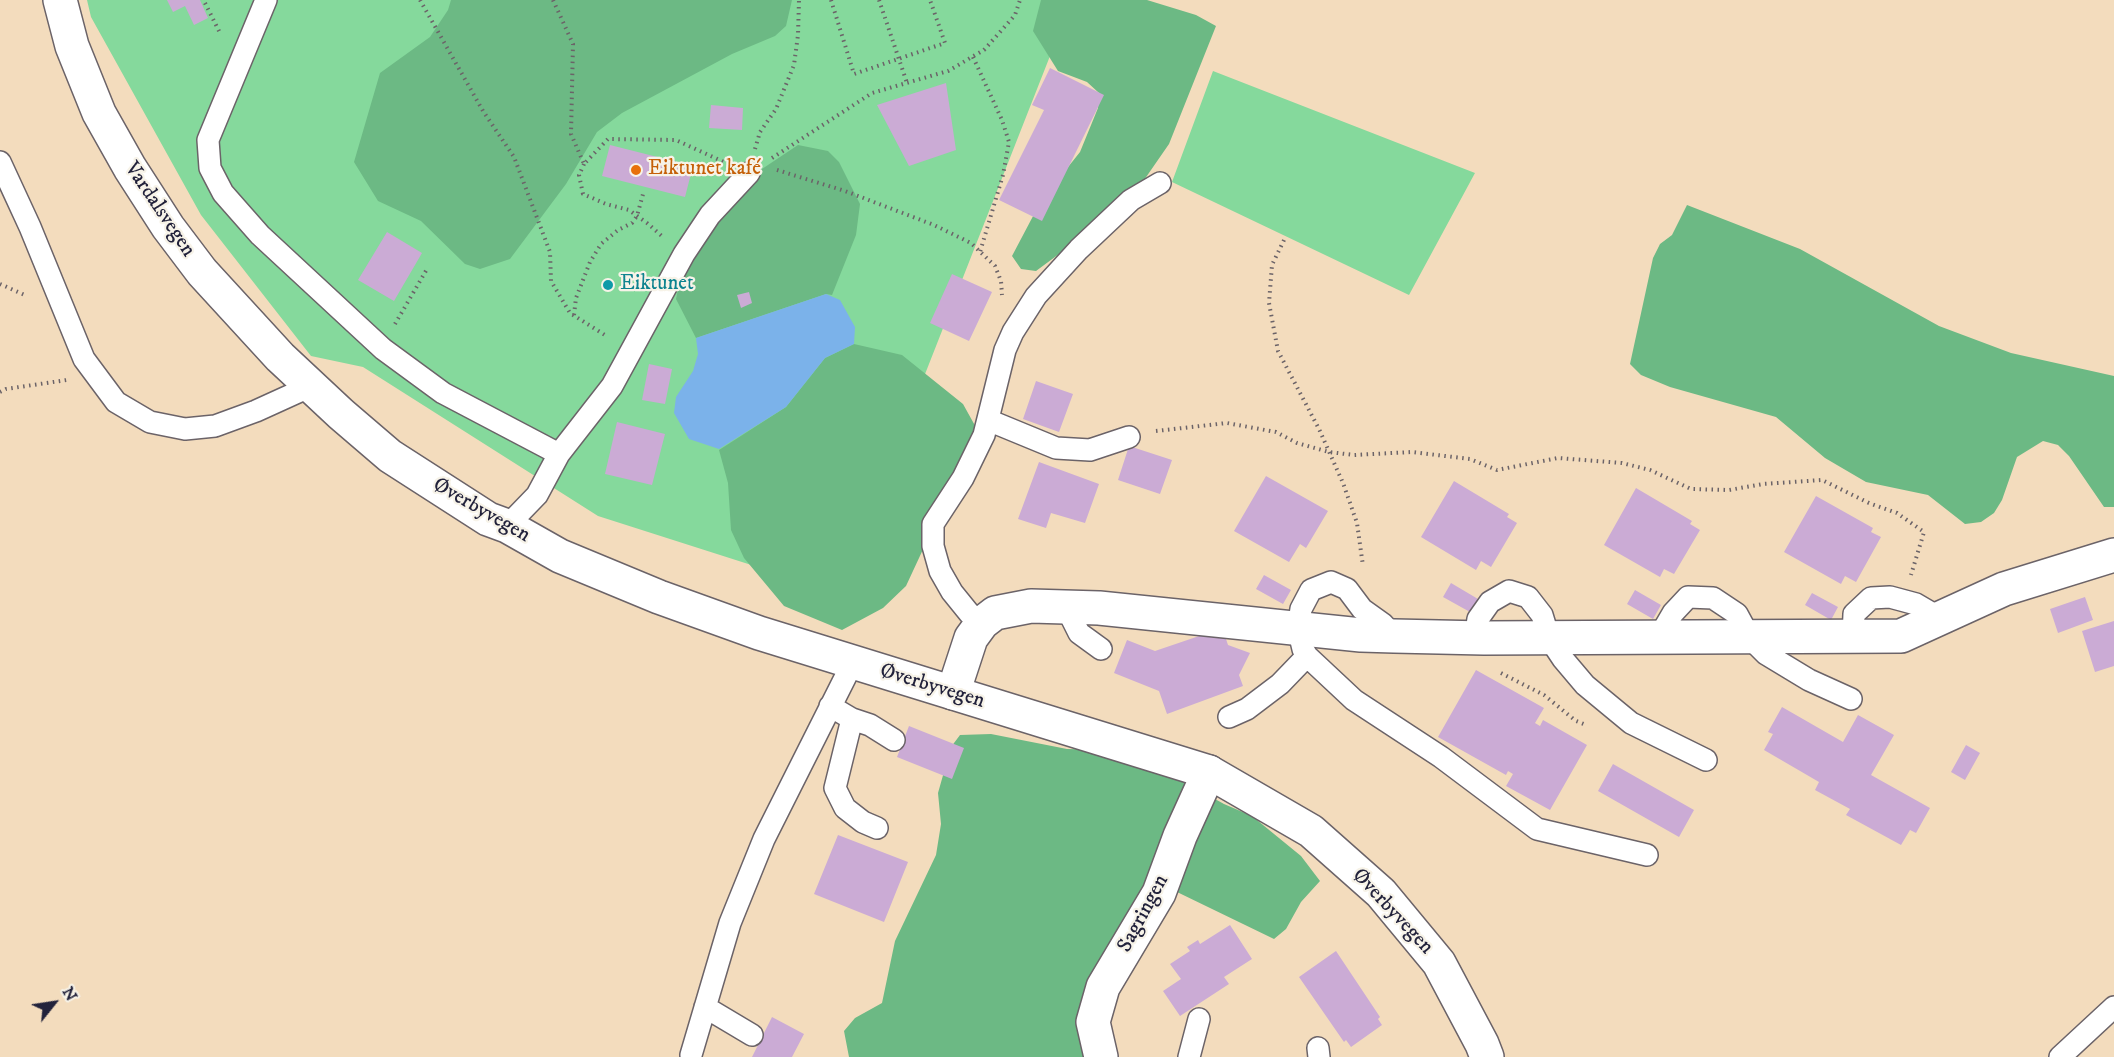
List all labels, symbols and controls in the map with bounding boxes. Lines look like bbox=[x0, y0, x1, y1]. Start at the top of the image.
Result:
place label: Eiktunet kafé bbox=[648, 157, 761, 183]
street label: Vardalsvegen bbox=[118, 158, 200, 262]
marker: Eiktunet kafé bbox=[629, 163, 643, 177]
place label: Eiktunet bbox=[620, 272, 694, 298]
marker: Eiktunet bbox=[601, 278, 615, 292]
street label: Øverbyvegen bbox=[428, 473, 534, 549]
street label: Øverbyvegen bbox=[877, 659, 987, 715]
street label: Øverbyvegen bbox=[1346, 864, 1438, 960]
street label: Sagringen bbox=[1113, 871, 1175, 957]
north arrow bbox=[24, 973, 84, 1033]
text: N bbox=[58, 983, 82, 1005]

